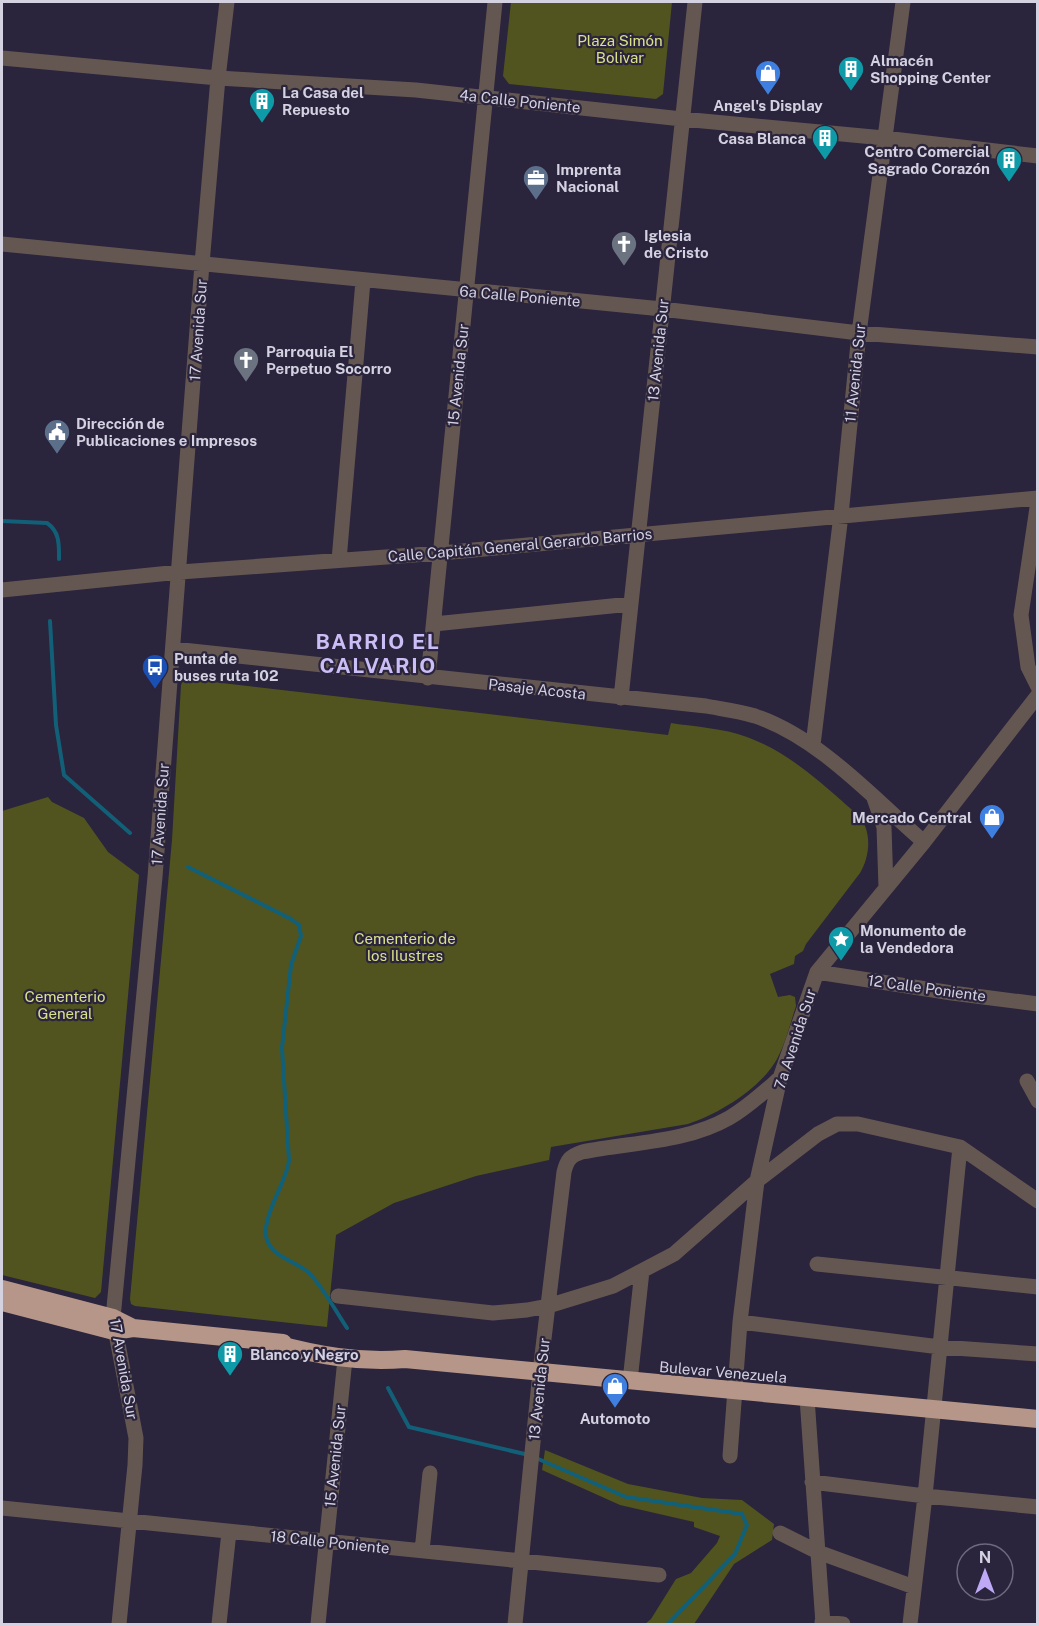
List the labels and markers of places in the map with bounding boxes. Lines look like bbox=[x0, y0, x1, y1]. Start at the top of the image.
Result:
place label: Almacén Shopping Center bbox=[870, 52, 991, 86]
building icon: Almacén Shopping Center bbox=[836, 54, 866, 92]
shop icon: Angel's Display bbox=[753, 58, 783, 96]
place label: La Casa del Repuesto bbox=[282, 84, 364, 118]
building icon: La Casa del Repuesto bbox=[247, 86, 277, 124]
place label: Angel's Display bbox=[713, 97, 823, 114]
building icon: Casa Blanca bbox=[810, 123, 840, 161]
place label: Casa Blanca bbox=[718, 130, 806, 147]
place label: Centro Comercial Sagrado Corazón bbox=[864, 143, 990, 177]
building icon: Centro Comercial Sagrado Corazón bbox=[994, 145, 1024, 183]
place label: Imprenta Nacional bbox=[556, 161, 621, 195]
office icon: Imprenta Nacional bbox=[521, 163, 551, 201]
place label: Iglesia de Cristo bbox=[644, 227, 709, 261]
church icon: Iglesia de Cristo bbox=[609, 229, 639, 267]
place label: Parroquia El Perpetuo Socorro bbox=[266, 343, 392, 377]
church icon: Parroquia El Perpetuo Socorro bbox=[231, 345, 261, 383]
place label: Dirección de Publicaciones e Impresos bbox=[76, 415, 257, 449]
public building icon: Dirección de Publicaciones e Impresos bbox=[42, 417, 72, 455]
place label: Punta de buses ruta 102 bbox=[174, 650, 279, 684]
bus stop icon: Punta de buses ruta 102 bbox=[140, 652, 170, 690]
shop icon: Mercado Central bbox=[977, 802, 1007, 840]
place label: Mercado Central bbox=[852, 809, 972, 826]
place label: Monumento de la Vendedora bbox=[860, 922, 966, 956]
place icon: Monumento de la Vendedora bbox=[826, 924, 856, 962]
building icon: Blanco y Negro bbox=[215, 1339, 245, 1377]
place label: Blanco y Negro bbox=[250, 1346, 359, 1363]
shop icon: Automoto bbox=[600, 1371, 630, 1409]
place label: Automoto bbox=[580, 1410, 651, 1427]

